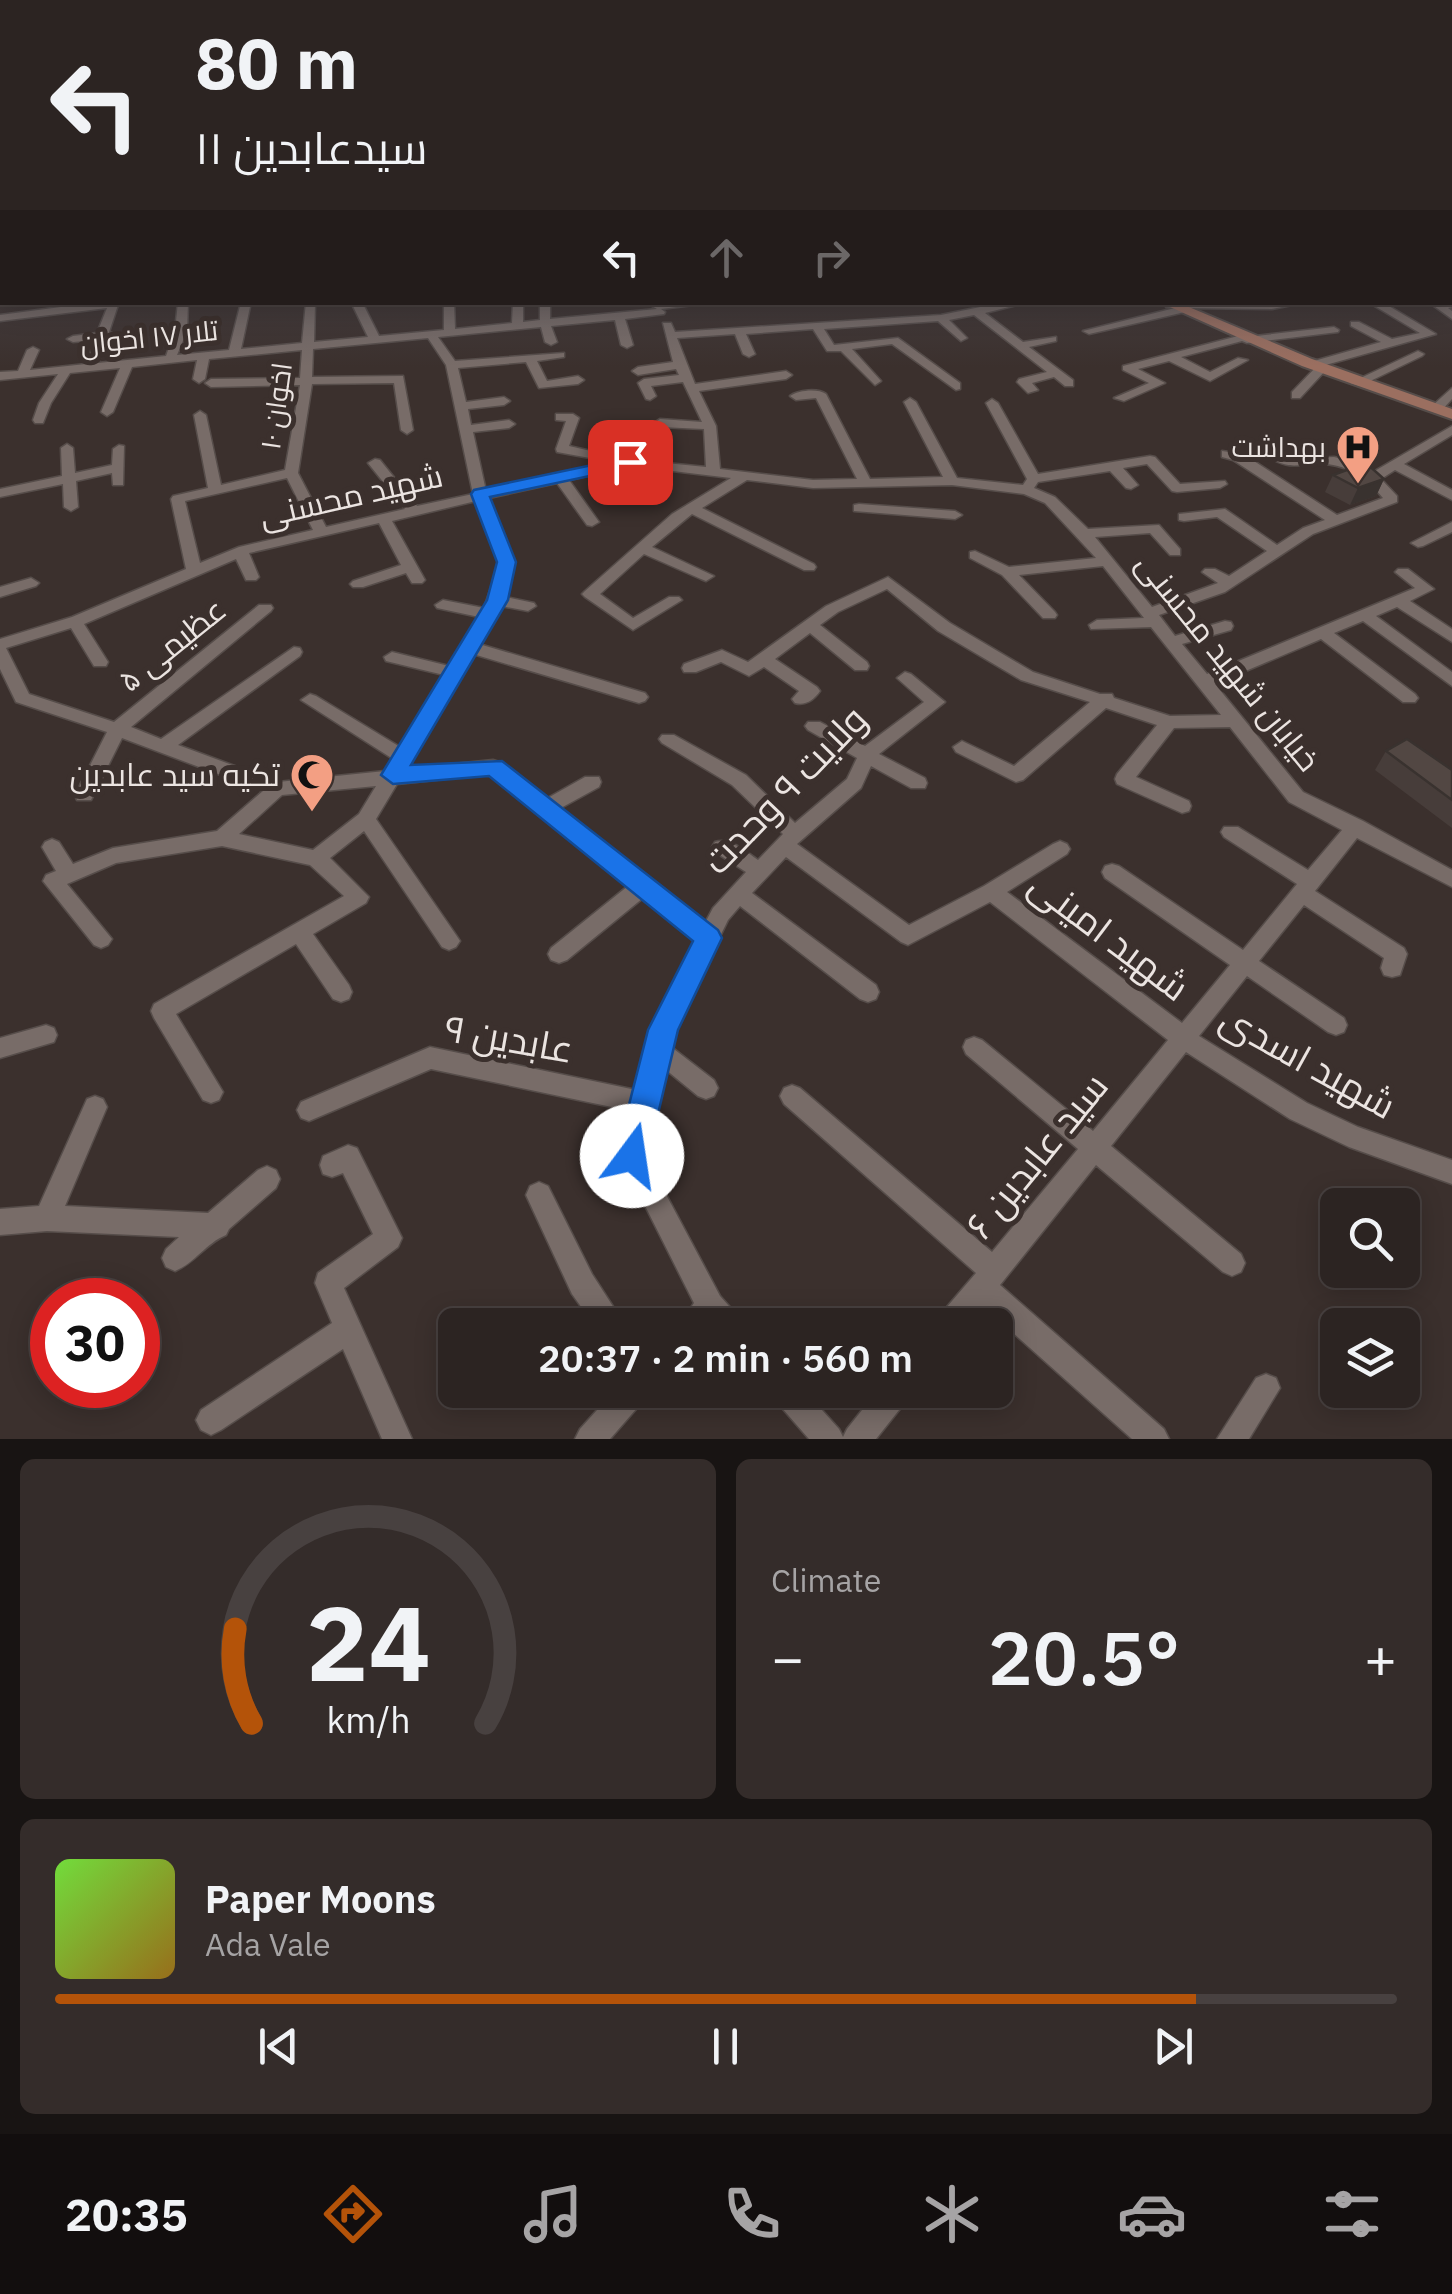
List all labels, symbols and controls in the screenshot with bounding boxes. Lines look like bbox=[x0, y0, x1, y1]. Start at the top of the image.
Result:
text: 80 m bbox=[195, 17, 358, 108]
icon: left bbox=[30, 40, 160, 170]
text: سیدعابدین ۱۱ bbox=[195, 118, 427, 176]
icon: left bbox=[594, 230, 649, 285]
icon: ahead bbox=[699, 230, 754, 285]
icon: right bbox=[804, 230, 859, 285]
street label: تلار ۱۷ اخوان bbox=[78, 311, 220, 362]
street label: اخوان ۱۰ bbox=[251, 360, 300, 452]
pin bbox=[588, 420, 673, 505]
hospital icon: بهداشت bbox=[1335, 424, 1381, 485]
place label: بهداشت bbox=[1231, 428, 1326, 465]
icon: arrive bbox=[603, 435, 658, 490]
street label: شهید محسنی bbox=[255, 454, 446, 536]
street label: خیابان شهید محسنی bbox=[1127, 543, 1330, 780]
street label: عظیمی ۵ bbox=[109, 588, 234, 701]
street label: ولایت ۹ وحدت bbox=[691, 694, 877, 884]
mosque icon: تکیه سید عابدین bbox=[289, 752, 335, 813]
place label: تکیه سید عابدین bbox=[69, 753, 280, 795]
street label: شهید امینی bbox=[1020, 859, 1200, 1011]
street label: شهید اسدی bbox=[1212, 992, 1405, 1129]
street label: عابدین ۹ bbox=[441, 1002, 577, 1073]
street label: سید عابدین ۶ bbox=[954, 1062, 1118, 1248]
position arrow bbox=[580, 1104, 684, 1208]
map controls bbox=[1320, 1188, 1420, 1408]
button: search bbox=[1320, 1188, 1420, 1288]
speed limit sign: 30 bbox=[30, 1278, 160, 1408]
button: layers bbox=[1320, 1308, 1420, 1408]
text: 20:37 · 2 min · 560 m bbox=[538, 1333, 913, 1382]
text: Climate bbox=[771, 1559, 881, 1601]
text: 24 bbox=[306, 1574, 430, 1710]
text: 20.5° bbox=[988, 1608, 1180, 1706]
text: − bbox=[771, 1622, 804, 1693]
text: + bbox=[1364, 1622, 1397, 1693]
text: km/h bbox=[326, 1696, 410, 1743]
text: Paper Moons bbox=[205, 1874, 436, 1923]
text: Ada Vale bbox=[205, 1923, 331, 1965]
icon: previous bbox=[251, 2019, 306, 2074]
icon: pause bbox=[698, 2019, 753, 2074]
icon: next bbox=[1146, 2019, 1201, 2074]
icon: directions bbox=[318, 2179, 388, 2249]
icon: music bbox=[518, 2179, 588, 2249]
icon: phone bbox=[717, 2179, 787, 2249]
icon: climate bbox=[917, 2179, 987, 2249]
icon: car bbox=[1117, 2179, 1187, 2249]
icon: filters bbox=[1317, 2179, 1387, 2249]
text: 20:35 bbox=[65, 2185, 188, 2243]

